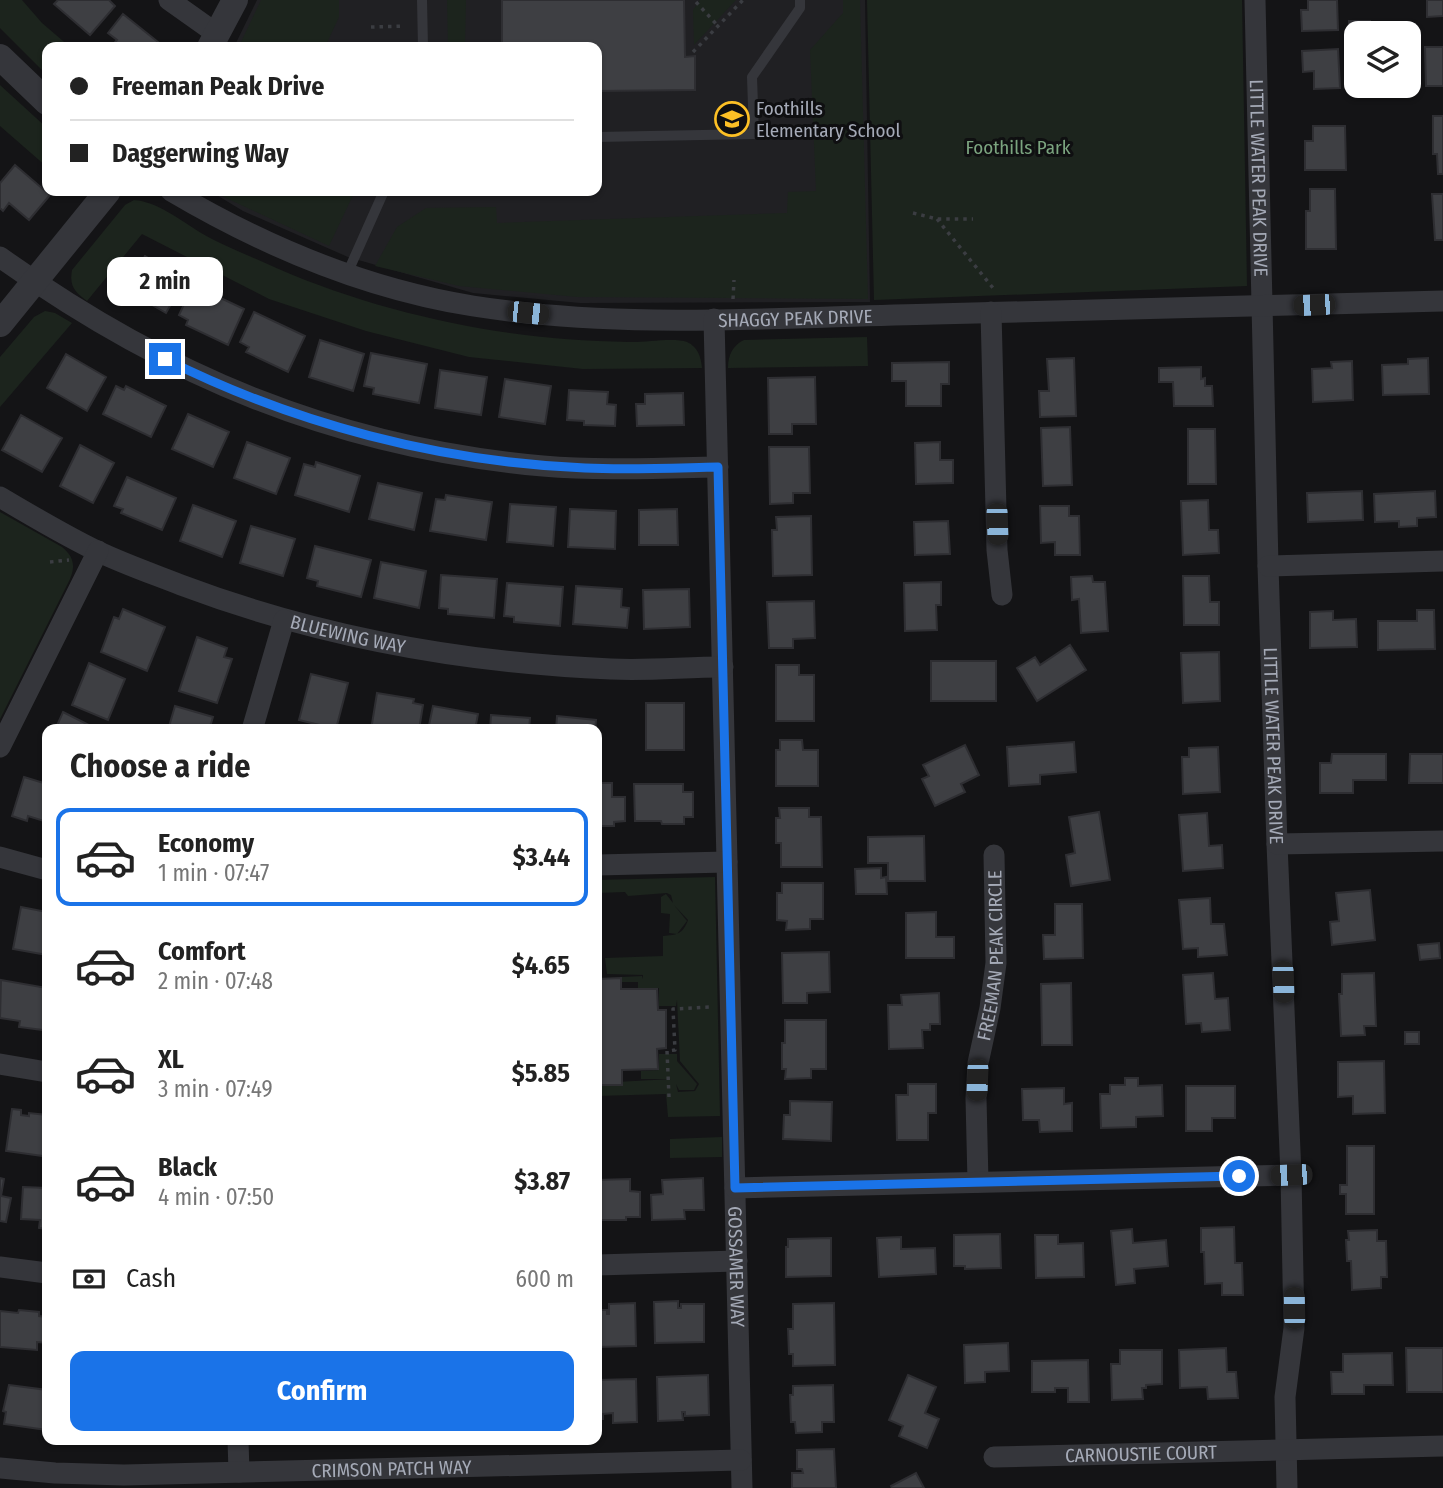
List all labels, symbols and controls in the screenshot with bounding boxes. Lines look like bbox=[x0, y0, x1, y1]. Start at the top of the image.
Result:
map controls bbox=[1344, 21, 1421, 98]
button: layers bbox=[1344, 21, 1421, 98]
text: Freeman Peak Drive bbox=[112, 71, 324, 102]
street label: LITTLE WATER PEAK DRIVE bbox=[1245, 79, 1272, 277]
place label: Foothills Elementary School bbox=[756, 97, 901, 142]
school or university icon: Foothills Elementary School bbox=[713, 100, 751, 138]
park label: Foothills Park bbox=[965, 136, 1071, 159]
text: Daggerwing Way bbox=[112, 138, 289, 169]
callout: 2 min bbox=[107, 258, 223, 306]
text: 2 min bbox=[140, 267, 191, 295]
car bbox=[1293, 294, 1336, 316]
car bbox=[507, 300, 550, 326]
street label: SHAGGY PEAK DRIVE bbox=[718, 305, 873, 332]
route end bbox=[149, 343, 181, 375]
car bbox=[986, 503, 1009, 545]
street label: BLUEWING WAY bbox=[288, 610, 408, 659]
street label: LITTLE WATER PEAK DRIVE bbox=[1259, 647, 1288, 845]
text: Choose a ride bbox=[70, 747, 251, 785]
icon: car bbox=[74, 826, 137, 889]
text: Economy bbox=[158, 828, 254, 859]
text: $3.44 bbox=[513, 842, 570, 873]
text: 1 min · 07:47 bbox=[158, 859, 269, 887]
street label: FREEMAN PEAK CIRCLE bbox=[972, 870, 1008, 1043]
icon: car bbox=[74, 934, 137, 997]
text: Comfort bbox=[158, 936, 246, 967]
text: $4.65 bbox=[512, 950, 570, 981]
car bbox=[1272, 961, 1295, 1003]
text: 2 min · 07:48 bbox=[158, 967, 273, 995]
icon: car bbox=[74, 1042, 137, 1105]
text: XL bbox=[158, 1044, 184, 1075]
text: $5.85 bbox=[512, 1058, 570, 1089]
car bbox=[966, 1059, 989, 1101]
text: 3 min · 07:49 bbox=[158, 1075, 273, 1103]
icon: car bbox=[74, 1150, 137, 1213]
text: Black bbox=[158, 1152, 217, 1183]
route start bbox=[1223, 1160, 1255, 1192]
car bbox=[1270, 1164, 1313, 1186]
text: $3.87 bbox=[514, 1166, 570, 1197]
text: 4 min · 07:50 bbox=[158, 1183, 274, 1211]
street label: GOSSAMER WAY bbox=[723, 1206, 749, 1328]
icon: cash bbox=[70, 1260, 108, 1298]
text: Cash bbox=[126, 1263, 176, 1294]
text: 600 m bbox=[516, 1265, 574, 1293]
car bbox=[1284, 1287, 1305, 1329]
button: Confirm bbox=[70, 1351, 574, 1431]
street label: CARNOUSTIE COURT bbox=[1065, 1441, 1217, 1467]
street label: CRIMSON PATCH WAY bbox=[311, 1456, 472, 1482]

